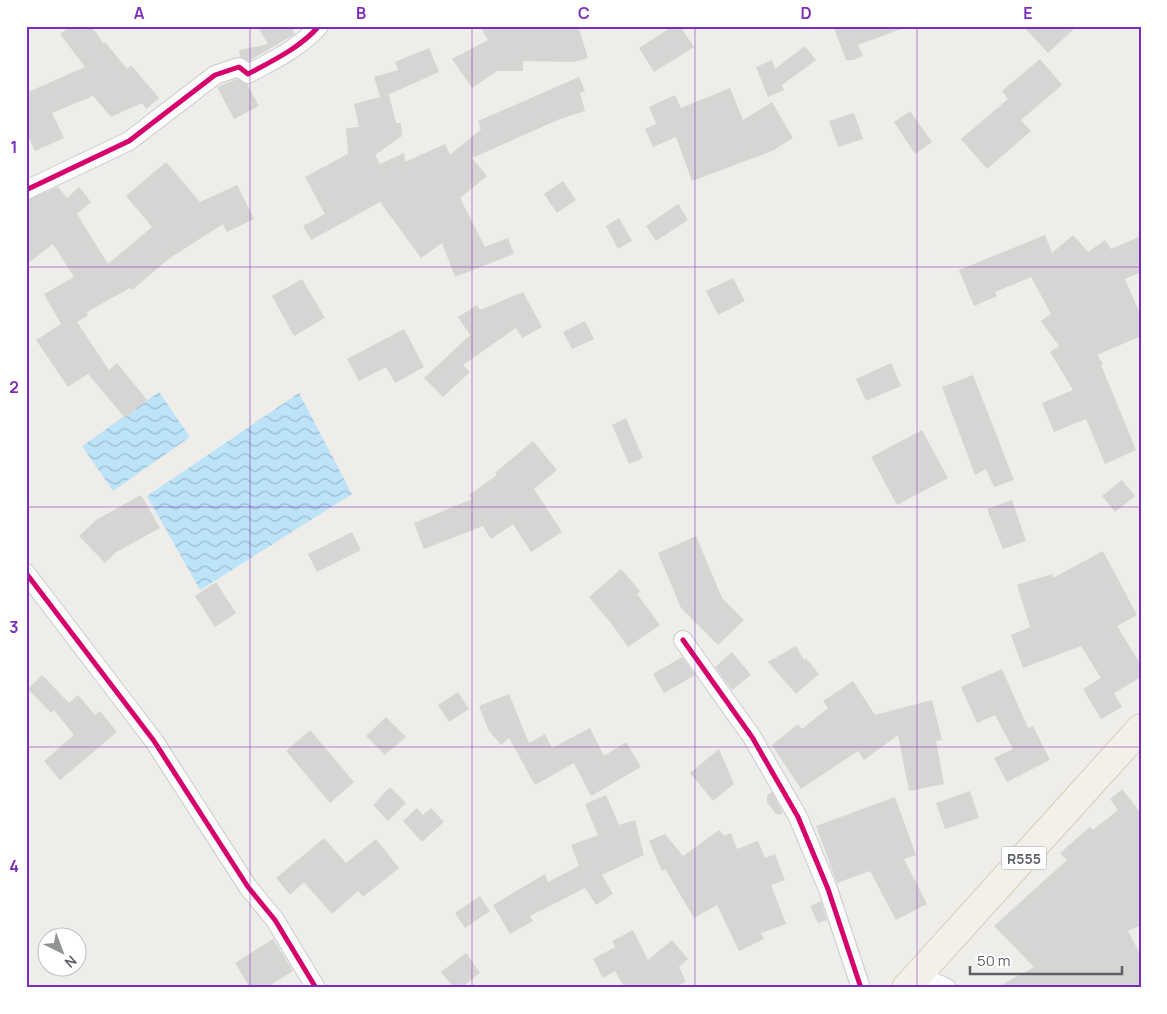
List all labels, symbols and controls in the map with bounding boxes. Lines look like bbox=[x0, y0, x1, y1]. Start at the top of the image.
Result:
text: A bbox=[134, 2, 145, 24]
text: B bbox=[356, 2, 366, 24]
text: C bbox=[578, 2, 590, 24]
text: D bbox=[800, 2, 812, 24]
text: E bbox=[1023, 2, 1033, 24]
text: 1 bbox=[10, 136, 18, 158]
text: 2 bbox=[9, 376, 19, 398]
text: 3 bbox=[9, 616, 19, 638]
road number: R555 bbox=[1002, 846, 1046, 870]
text: 4 bbox=[9, 855, 19, 877]
north arrow bbox=[38, 926, 88, 976]
scale bar bbox=[970, 944, 1122, 976]
text: 50 m bbox=[977, 950, 1011, 971]
text: N bbox=[61, 952, 81, 972]

